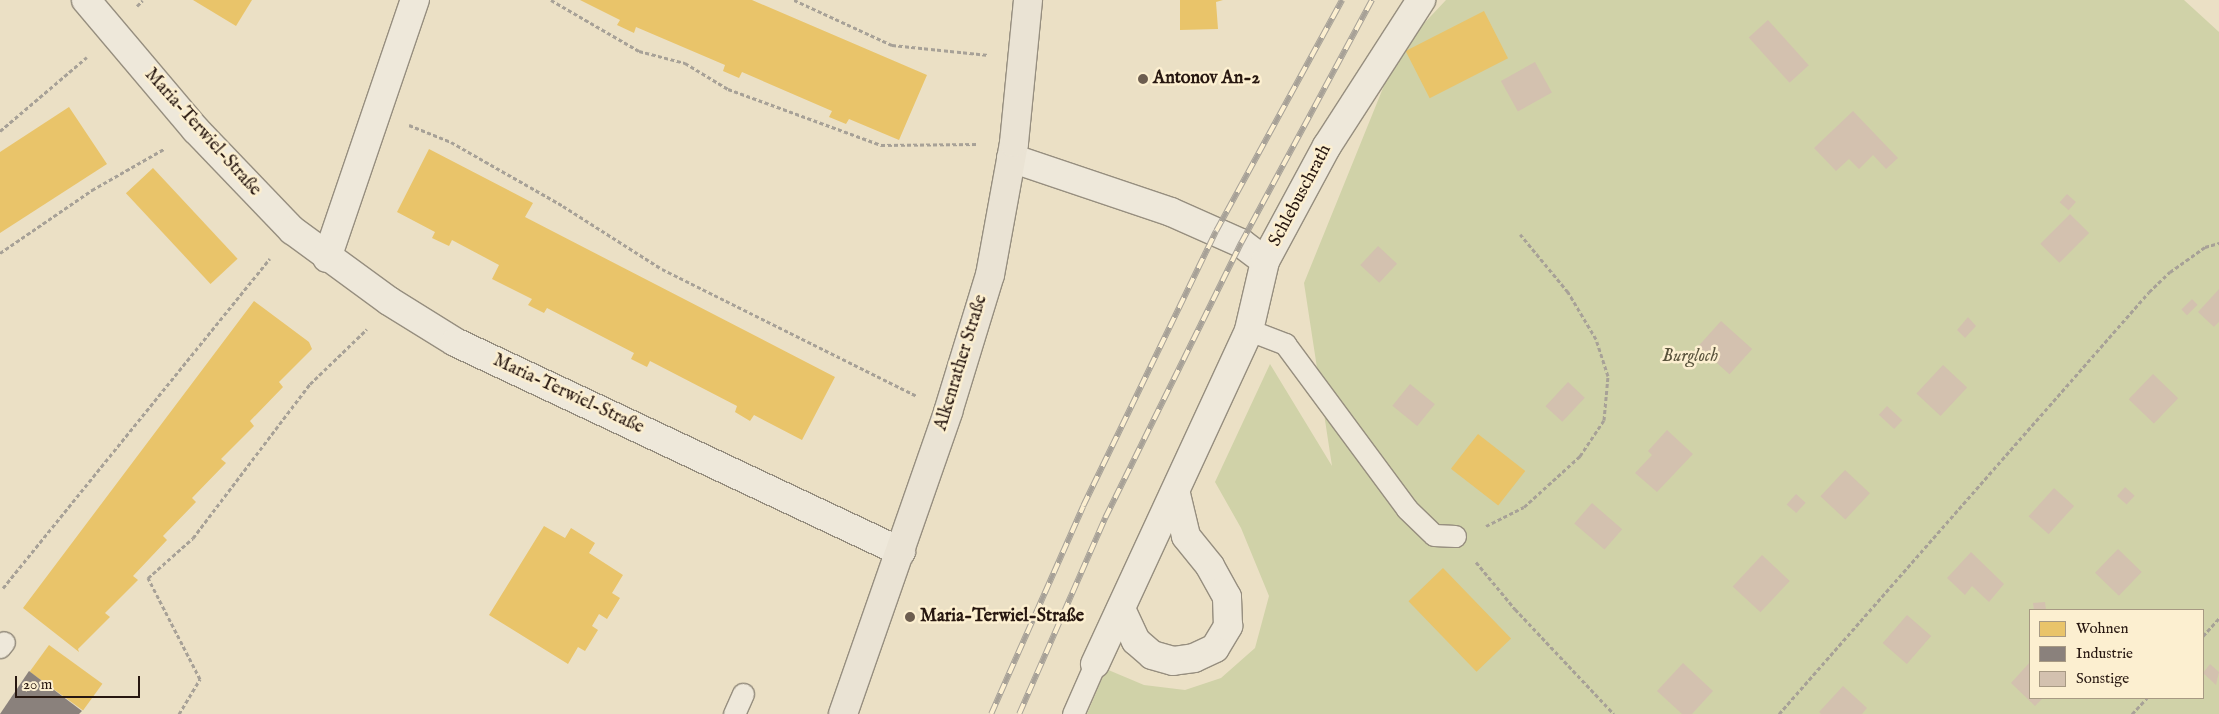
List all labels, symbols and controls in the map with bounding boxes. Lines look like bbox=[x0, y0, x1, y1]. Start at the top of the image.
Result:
street label: Maria-Terwiel-Straße bbox=[139, 65, 265, 201]
place label: Antonov An-2 bbox=[1153, 68, 1260, 90]
marker: Antonov An-2 bbox=[1137, 73, 1149, 85]
street label: Schlebuschrath bbox=[1265, 141, 1337, 251]
street label: Alkenrather Straße bbox=[931, 293, 993, 433]
park label: Burgloch bbox=[1662, 346, 1718, 368]
street label: Maria-Terwiel-Straße bbox=[489, 351, 647, 439]
place label: Maria-Terwiel-Straße bbox=[920, 606, 1084, 628]
legend bbox=[2029, 609, 2204, 699]
marker: Maria-Terwiel-Straße bbox=[904, 611, 916, 623]
text: Wohnen bbox=[2076, 619, 2128, 638]
text: Industrie bbox=[2076, 644, 2133, 663]
scale bar bbox=[18, 666, 142, 698]
text: Sonstige bbox=[2076, 669, 2129, 688]
text: 20 m bbox=[23, 675, 52, 694]

